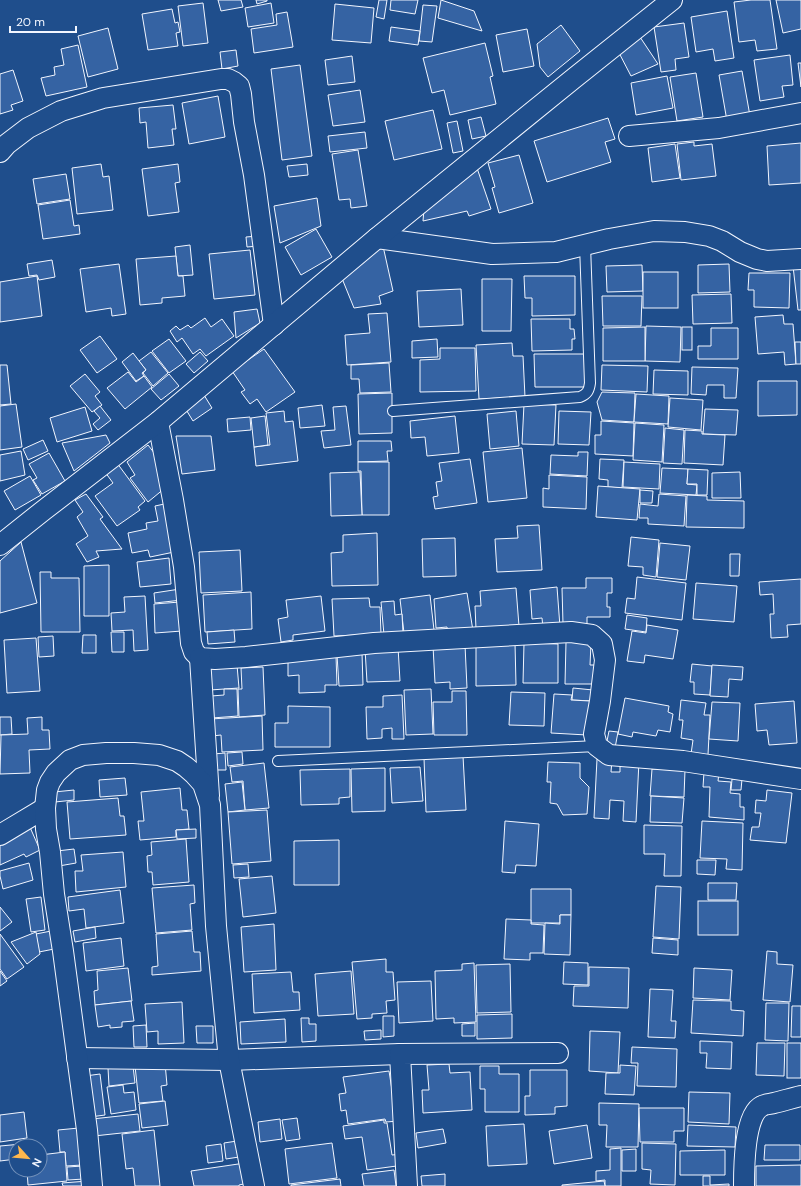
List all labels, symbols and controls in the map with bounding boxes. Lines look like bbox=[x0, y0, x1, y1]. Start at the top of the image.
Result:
scale bar bbox=[10, 8, 76, 34]
text: 20 m bbox=[16, 14, 45, 30]
north arrow bbox=[8, 1138, 48, 1178]
text: N bbox=[29, 1156, 45, 1169]

